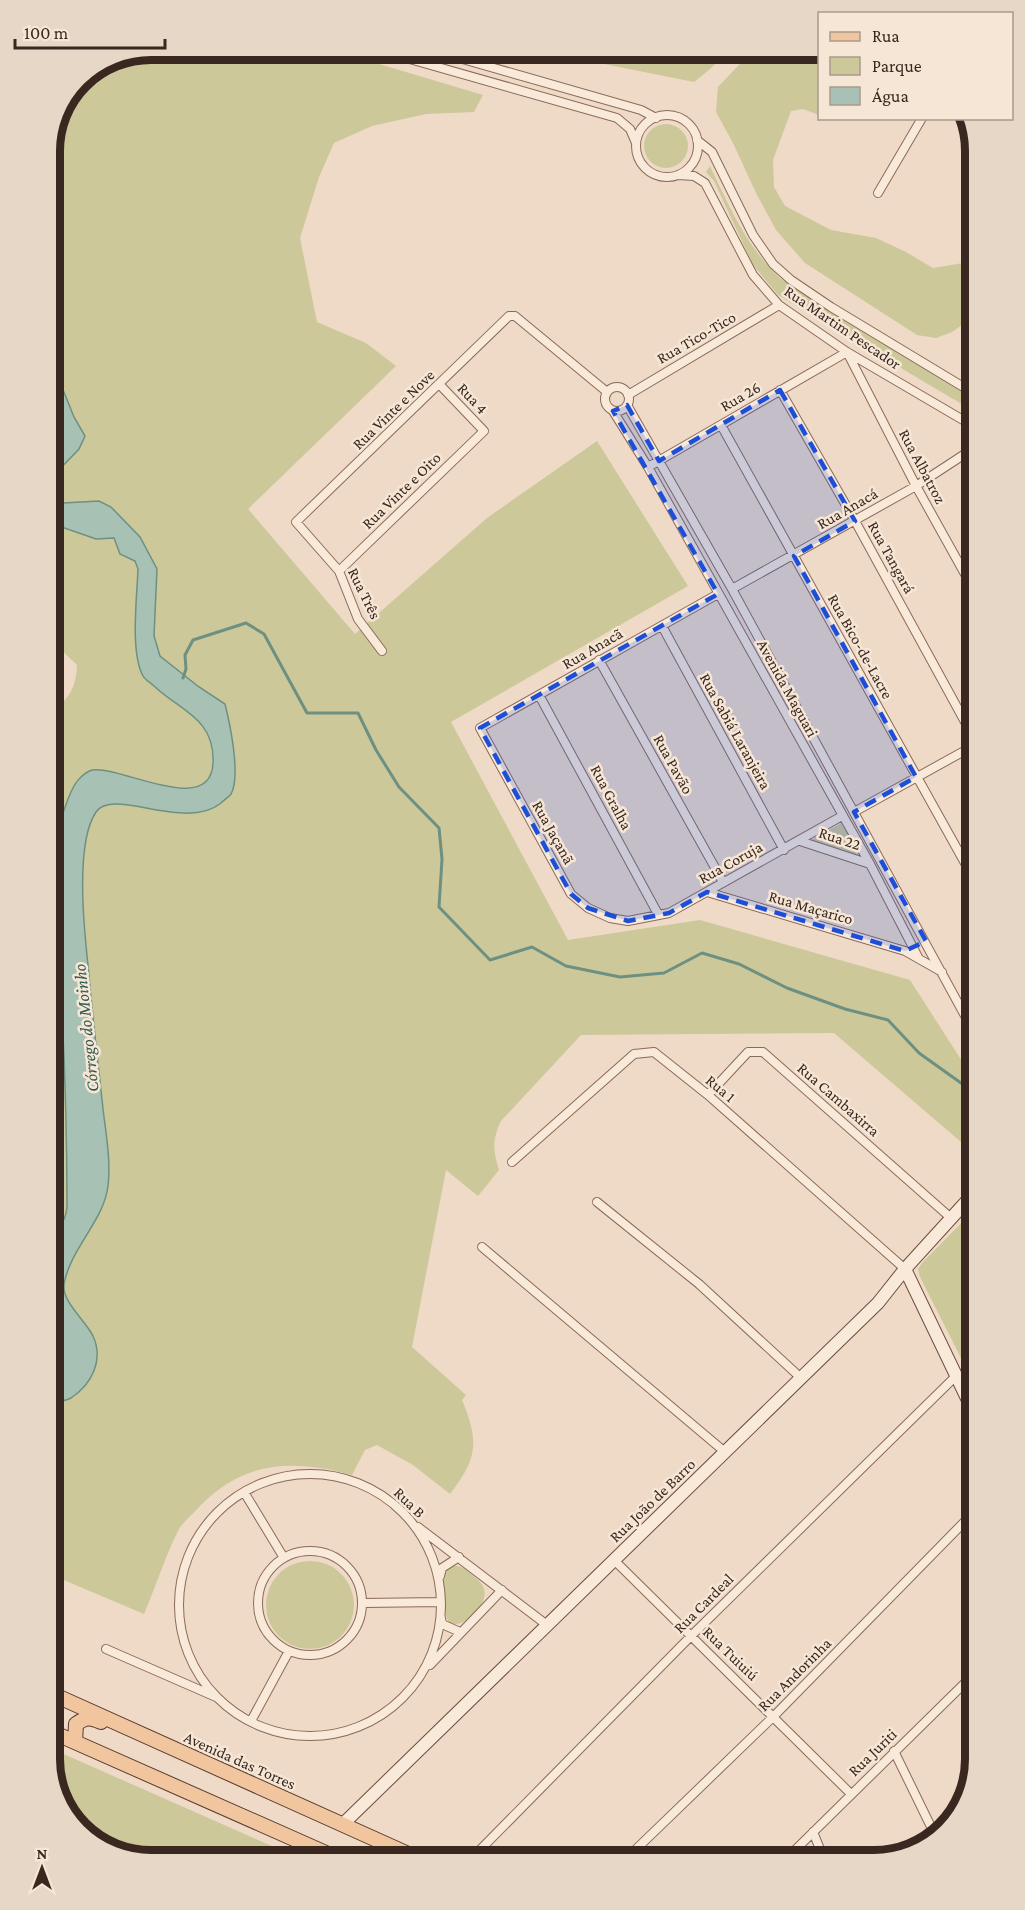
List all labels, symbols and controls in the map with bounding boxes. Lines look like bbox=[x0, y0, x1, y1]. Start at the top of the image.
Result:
scale bar bbox=[15, 12, 165, 50]
legend bbox=[818, 12, 1013, 120]
text: 100 m bbox=[24, 23, 69, 43]
text: Rua bbox=[872, 26, 900, 46]
text: Parque bbox=[872, 56, 922, 76]
text: Água bbox=[872, 86, 909, 106]
street label: Rua Martim Pescador bbox=[781, 282, 904, 373]
street label: Rua Tico-Tico bbox=[654, 308, 739, 367]
street label: Rua Vinte e Nove bbox=[349, 366, 438, 453]
street label: Rua 26 bbox=[717, 378, 763, 415]
street label: Rua 4 bbox=[454, 379, 491, 417]
street label: Rua Albatroz bbox=[896, 426, 949, 507]
street label: Rua Vinte e Oito bbox=[359, 449, 444, 532]
street label: Rua Anacá bbox=[814, 484, 881, 532]
street label: Rua Tangará bbox=[864, 518, 919, 597]
street label: Rua Três bbox=[345, 565, 384, 622]
street label: Rua Bico-de-Lacre bbox=[825, 591, 896, 702]
street label: Rua Anacã bbox=[559, 624, 626, 672]
street label: Avenida Maguari bbox=[753, 637, 821, 740]
street label: Rua Sabiá Laranjeira bbox=[696, 670, 775, 793]
street label: Rua Pavão bbox=[650, 732, 697, 797]
street label: Rua Gralha bbox=[587, 762, 636, 833]
street label: Rua Jaçanã bbox=[528, 798, 578, 868]
street label: Rua 22 bbox=[817, 824, 863, 853]
street label: Rua Coruja bbox=[695, 838, 766, 888]
street label: Rua Maçarico bbox=[767, 887, 855, 929]
water label: Córrego do Moinho bbox=[69, 963, 103, 1093]
street label: Rua Cambaxirra bbox=[794, 1059, 884, 1140]
street label: Rua 1 bbox=[703, 1071, 739, 1105]
street label: Rua João de Barro bbox=[606, 1455, 699, 1546]
street label: Rua B bbox=[391, 1484, 429, 1521]
street label: Rua Cardeal bbox=[670, 1570, 736, 1636]
street label: Rua Tuiuiú bbox=[700, 1623, 762, 1684]
street label: Rua Andorinha bbox=[754, 1634, 835, 1714]
street label: Rua Juriti bbox=[845, 1725, 901, 1780]
street label: Avenida das Torres bbox=[181, 1728, 298, 1793]
north arrow bbox=[12, 1838, 72, 1898]
text: N bbox=[37, 1845, 48, 1862]

